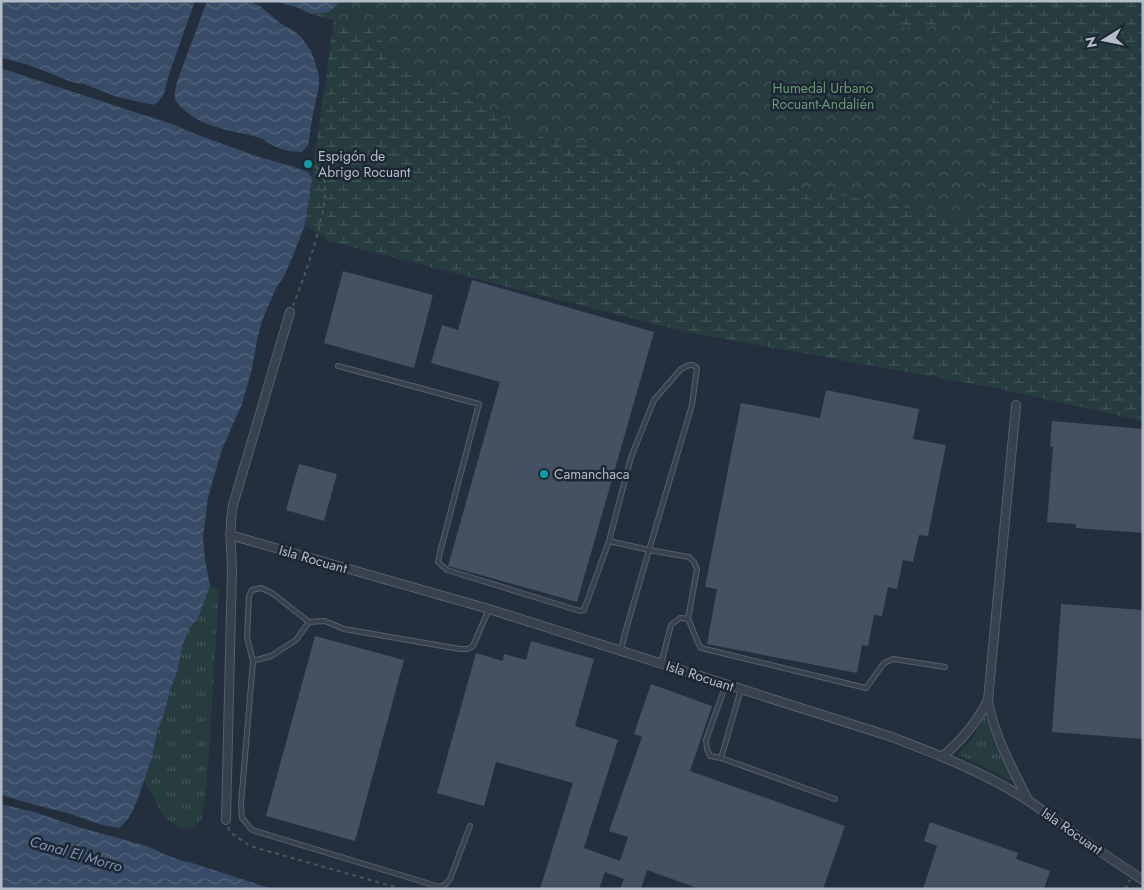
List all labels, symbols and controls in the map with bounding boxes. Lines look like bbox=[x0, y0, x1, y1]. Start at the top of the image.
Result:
north arrow bbox=[1079, 15, 1129, 65]
text: N bbox=[1080, 35, 1102, 49]
park label: Humedal Urbano Rocuant-Andalién bbox=[772, 78, 874, 114]
place label: Espigón de Abrigo Rocuant bbox=[318, 146, 411, 182]
marker: Espigón de Abrigo Rocuant bbox=[302, 158, 314, 170]
place label: Camanchaca bbox=[554, 464, 630, 484]
marker: Camanchaca bbox=[538, 468, 550, 480]
street label: Isla Rocuant bbox=[277, 540, 350, 578]
street label: Isla Rocuant bbox=[664, 656, 737, 697]
street label: Isla Rocuant bbox=[1038, 803, 1107, 860]
water label: Canal El Morro bbox=[27, 830, 125, 878]

